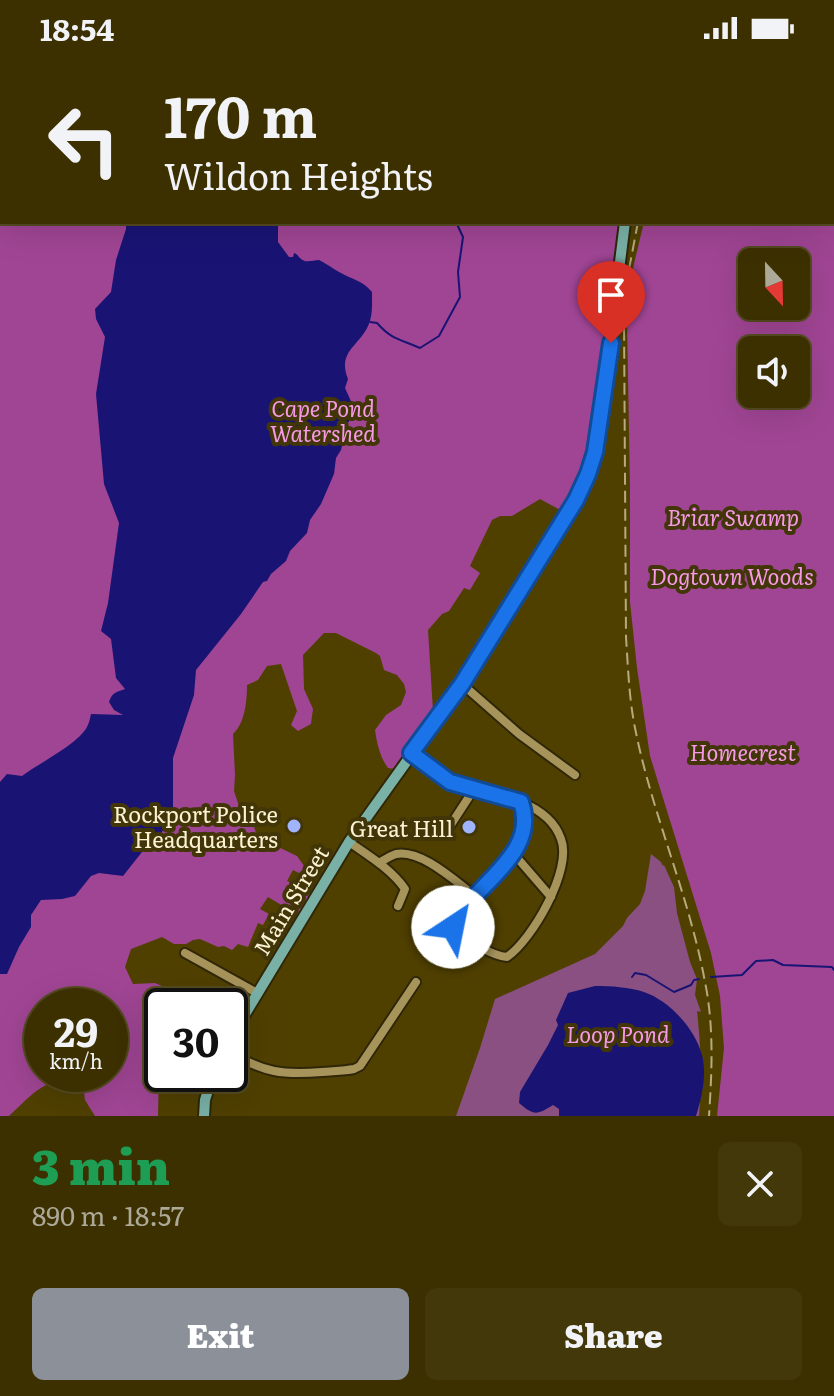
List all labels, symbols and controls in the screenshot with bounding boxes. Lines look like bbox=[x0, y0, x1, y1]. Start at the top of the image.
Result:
text: 18:54 bbox=[40, 6, 114, 50]
text: 170 m bbox=[164, 72, 317, 155]
icon: left bbox=[32, 88, 136, 192]
text: Wildon Heights bbox=[164, 148, 433, 201]
north arrow bbox=[738, 248, 810, 320]
map controls bbox=[738, 248, 810, 408]
pin bbox=[577, 261, 645, 343]
icon: arrive bbox=[589, 273, 633, 317]
button: sound bbox=[738, 336, 810, 408]
park label: Cape Pond Watershed bbox=[270, 391, 376, 449]
park label: Briar Swamp bbox=[667, 500, 799, 533]
park label: Dogtown Woods bbox=[650, 559, 814, 592]
park label: Homecrest bbox=[690, 735, 796, 768]
place label: Rockport Police Headquarters bbox=[113, 797, 278, 855]
place label: Great Hill bbox=[350, 811, 453, 844]
marker: Rockport Police Headquarters bbox=[285, 817, 303, 835]
marker: Great Hill bbox=[460, 818, 478, 836]
street label: Main Street bbox=[244, 839, 336, 961]
position arrow bbox=[411, 885, 495, 969]
speed limit sign: 30 bbox=[144, 988, 248, 1092]
text: 29 bbox=[54, 1000, 98, 1059]
park label: Loop Pond bbox=[566, 1017, 670, 1050]
text: km/h bbox=[49, 1045, 103, 1075]
text: 3 min bbox=[32, 1129, 170, 1200]
button: close bbox=[718, 1142, 802, 1226]
text: 890 m · 18:57 bbox=[32, 1195, 184, 1234]
button: Exit bbox=[32, 1288, 409, 1380]
button: Share bbox=[425, 1288, 802, 1380]

